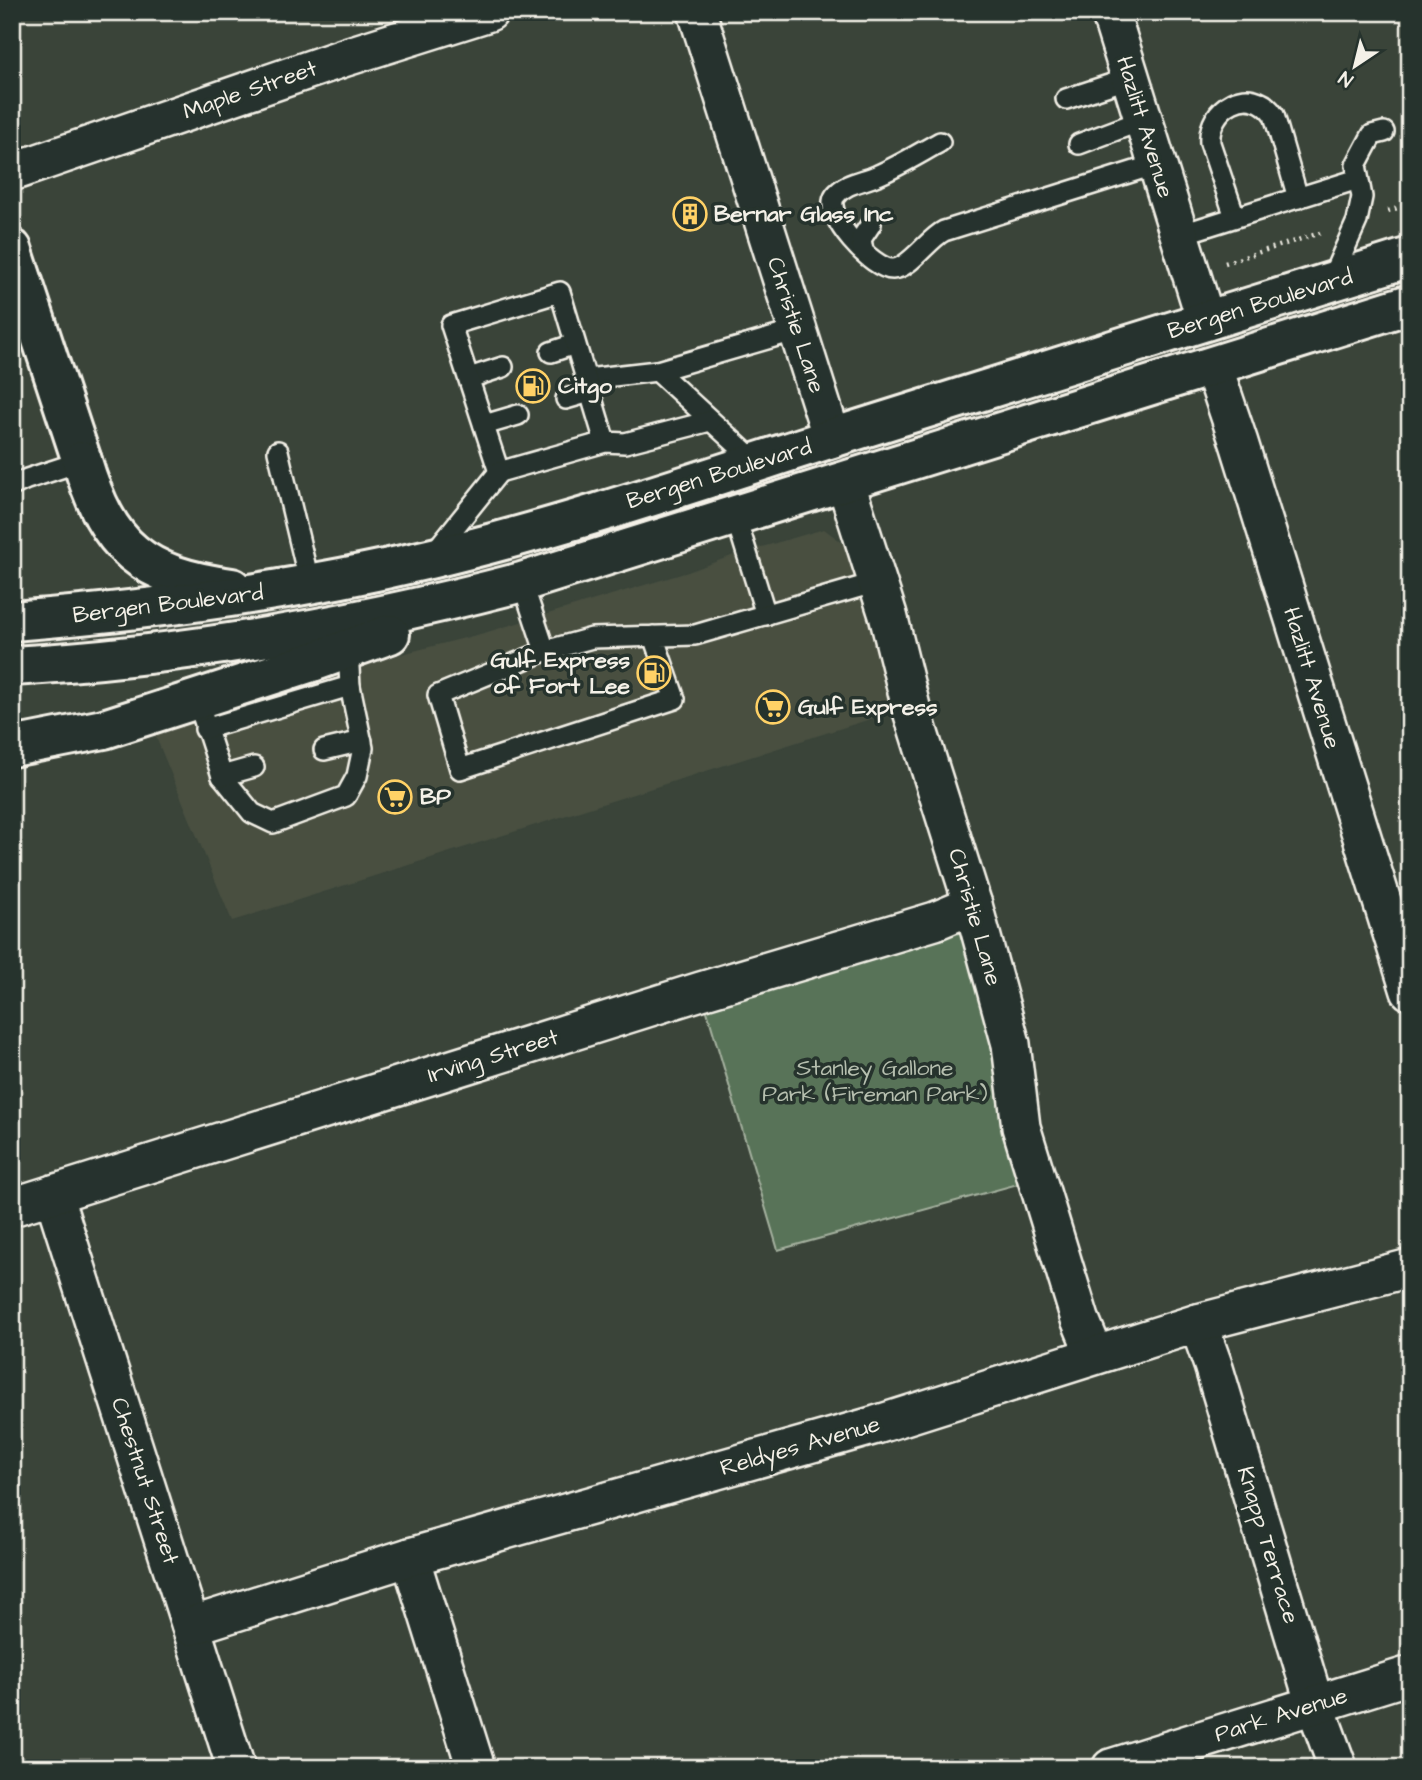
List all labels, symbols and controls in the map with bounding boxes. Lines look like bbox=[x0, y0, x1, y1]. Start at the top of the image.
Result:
north arrow bbox=[1320, 32, 1390, 102]
street label: Maple Street bbox=[179, 52, 322, 128]
street label: Hazlitt Avenue bbox=[1108, 52, 1182, 202]
text: N bbox=[1333, 64, 1359, 93]
building icon: Bernar Glass Inc bbox=[671, 195, 709, 233]
place label: Bernar Glass Inc bbox=[714, 198, 894, 230]
street label: Christie Lane bbox=[759, 253, 833, 397]
street label: Bergen Boulevard bbox=[1164, 261, 1357, 348]
fuel station icon: Citgo bbox=[514, 367, 552, 405]
place label: Citgo bbox=[558, 370, 612, 403]
street label: Bergen Boulevard bbox=[623, 431, 816, 518]
street label: Bergen Boulevard bbox=[71, 576, 265, 633]
street label: Hazlitt Avenue bbox=[1275, 603, 1349, 753]
place label: Gulf Express of Fort Lee bbox=[490, 644, 631, 702]
fuel station icon: Gulf Express of Fort Lee bbox=[635, 654, 673, 692]
supermarket icon: Gulf Express bbox=[754, 688, 792, 726]
place label: Gulf Express bbox=[798, 691, 938, 723]
supermarket icon: BP bbox=[376, 778, 414, 816]
place label: BP bbox=[420, 781, 451, 813]
street label: Christie Lane bbox=[940, 845, 1010, 989]
street label: Irving Street bbox=[424, 1021, 563, 1092]
park label: Stanley Gallone Park (Fireman Park) bbox=[762, 1052, 988, 1110]
street label: Chestnut Street bbox=[103, 1393, 187, 1569]
street label: Reldyes Avenue bbox=[716, 1408, 884, 1485]
street label: Knapp Terrace bbox=[1229, 1462, 1307, 1628]
street label: Park Avenue bbox=[1211, 1680, 1351, 1750]

